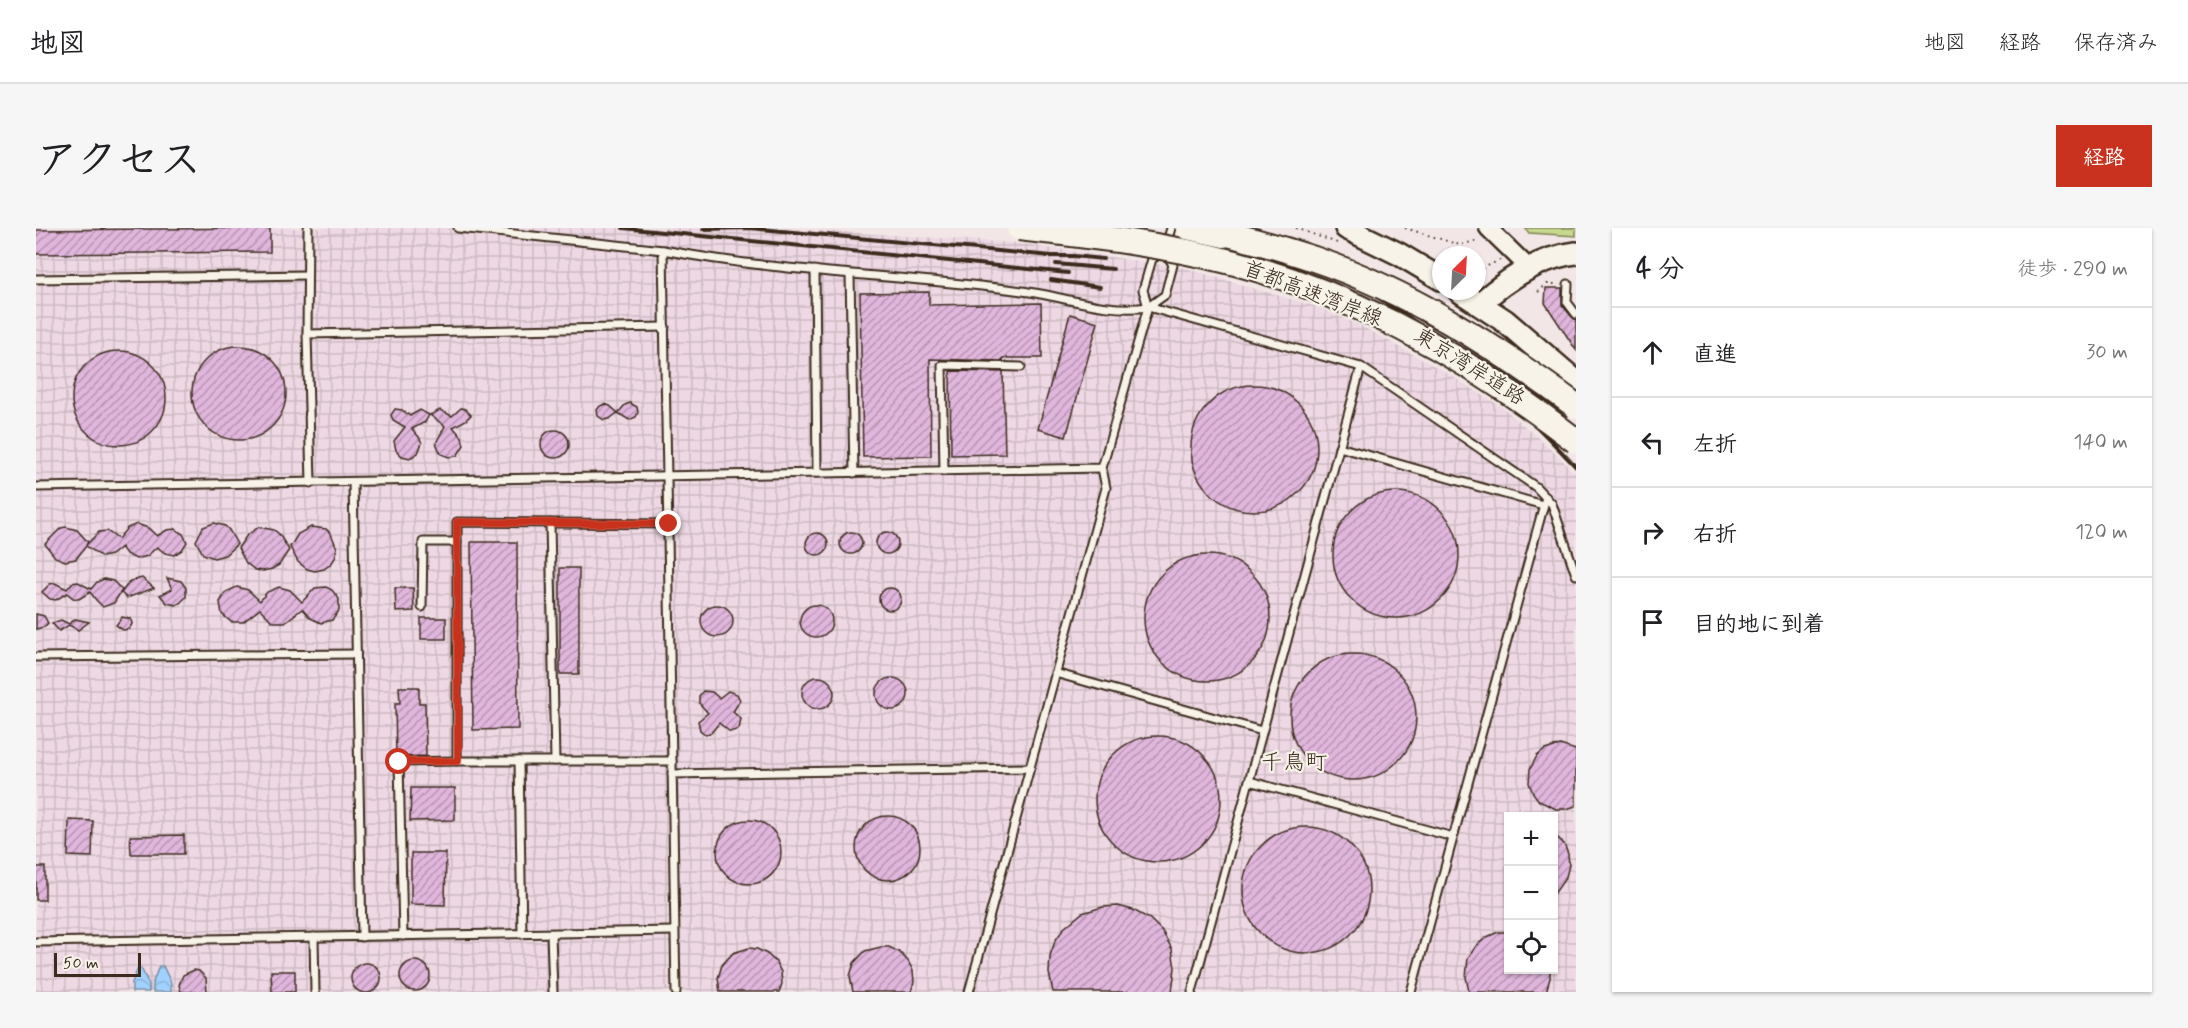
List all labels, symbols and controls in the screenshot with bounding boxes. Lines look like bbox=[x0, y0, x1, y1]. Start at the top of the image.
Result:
text: 地図 bbox=[30, 26, 86, 63]
text: 地図 bbox=[1924, 29, 1966, 57]
text: 経路 bbox=[1999, 29, 2041, 57]
text: 保存済み bbox=[2074, 29, 2158, 57]
button: 経路 bbox=[2056, 125, 2152, 187]
text: アクセス bbox=[36, 134, 201, 189]
north arrow bbox=[1432, 246, 1486, 300]
text: 4 分 bbox=[1636, 253, 1684, 287]
street label: 首都高速湾岸線 bbox=[1239, 255, 1386, 333]
text: 徒歩 · 290 m bbox=[2018, 256, 2128, 283]
street label: 東京湾岸道路 bbox=[1409, 322, 1530, 412]
icon: ahead bbox=[1636, 336, 1669, 369]
text: 30 m bbox=[2086, 339, 2128, 366]
text: 直進 bbox=[1693, 341, 1737, 369]
icon: left bbox=[1636, 426, 1669, 459]
text: 140 m bbox=[2074, 429, 2128, 456]
text: 左折 bbox=[1693, 431, 1737, 459]
route end bbox=[655, 510, 681, 536]
icon: right bbox=[1636, 516, 1669, 549]
text: 120 m bbox=[2075, 519, 2128, 546]
text: 右折 bbox=[1693, 521, 1737, 549]
icon: arrive bbox=[1636, 606, 1669, 639]
text: 目的地に到着 bbox=[1693, 611, 1825, 639]
route start bbox=[385, 748, 411, 774]
district label: 千鳥町 bbox=[1261, 749, 1327, 777]
map controls bbox=[1504, 812, 1558, 974]
button: + bbox=[1504, 812, 1558, 866]
button: − bbox=[1504, 866, 1558, 920]
button: locate bbox=[1504, 920, 1558, 974]
scale bar bbox=[54, 950, 141, 978]
text: 50 m bbox=[63, 953, 99, 974]

